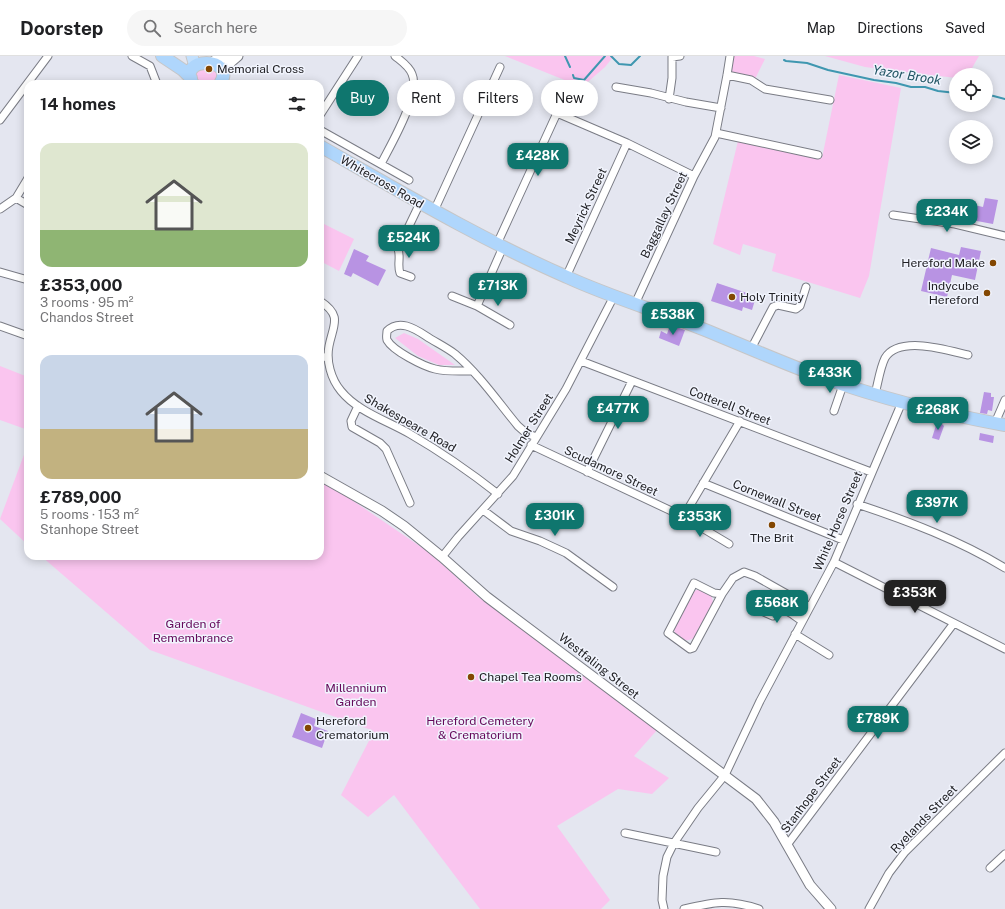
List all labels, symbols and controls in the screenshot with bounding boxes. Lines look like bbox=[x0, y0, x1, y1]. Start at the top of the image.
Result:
search box bbox=[127, 10, 407, 46]
text: Doorstep bbox=[20, 17, 103, 39]
icon: search bbox=[141, 17, 163, 39]
text: Search here bbox=[173, 19, 258, 36]
text: Map bbox=[807, 20, 835, 36]
text: Directions bbox=[857, 20, 923, 36]
text: Saved bbox=[945, 20, 985, 36]
place label: Memorial Cross bbox=[217, 62, 304, 76]
water label: Yazor Brook bbox=[872, 62, 942, 88]
marker: Memorial Cross bbox=[204, 64, 214, 74]
map controls bbox=[949, 68, 993, 164]
button: locate bbox=[949, 68, 993, 112]
chip: Buy bbox=[336, 80, 389, 116]
chip: Rent bbox=[397, 80, 455, 116]
chip: Filters bbox=[463, 80, 533, 116]
chip: New bbox=[541, 80, 598, 116]
icon: filters bbox=[286, 93, 308, 115]
text: 14 homes bbox=[40, 94, 116, 114]
button: layers bbox=[949, 120, 993, 164]
pin: £428K bbox=[510, 143, 566, 177]
text: £428K bbox=[516, 148, 560, 163]
street label: Whitecross Road bbox=[338, 152, 426, 212]
street label: Meyrick Street bbox=[562, 165, 610, 246]
icon: home bbox=[138, 169, 210, 241]
street label: Baggallay Street bbox=[638, 169, 690, 260]
pin: £234K bbox=[919, 199, 975, 233]
text: £234K bbox=[925, 204, 969, 219]
pin: £524K bbox=[381, 225, 437, 259]
text: £524K bbox=[387, 230, 431, 245]
place label: Hereford Make bbox=[901, 256, 985, 270]
marker: Hereford Make bbox=[988, 258, 998, 268]
pin: £713K bbox=[470, 273, 526, 307]
text: £353,000 bbox=[40, 275, 123, 295]
text: £713K bbox=[478, 278, 518, 293]
place label: Indycube Hereford bbox=[928, 279, 979, 307]
marker: Indycube Hereford bbox=[982, 288, 992, 298]
place label: Holy Trinity bbox=[740, 290, 805, 304]
marker: Holy Trinity bbox=[727, 292, 737, 302]
text: 3 rooms · 95 m² bbox=[40, 295, 134, 310]
pin: £538K bbox=[645, 302, 701, 336]
text: £538K bbox=[651, 307, 695, 322]
text: Chandos Street bbox=[40, 310, 134, 325]
pin: £433K bbox=[802, 360, 858, 394]
text: £433K bbox=[808, 365, 852, 380]
icon: home bbox=[138, 381, 210, 453]
street label: Cotterell Street bbox=[687, 384, 773, 428]
street label: Holmer Street bbox=[502, 390, 556, 465]
street label: Shakespeare Road bbox=[361, 391, 459, 455]
pin: £477K bbox=[590, 396, 646, 430]
pin: £268K bbox=[910, 397, 966, 431]
text: £477K bbox=[597, 401, 639, 416]
text: £268K bbox=[916, 402, 960, 417]
street label: Scudamore Street bbox=[562, 443, 660, 499]
street label: White Horse Street bbox=[811, 469, 865, 573]
street label: Cornewall Street bbox=[731, 477, 824, 525]
text: £789,000 bbox=[40, 487, 122, 507]
pin: £397K bbox=[909, 490, 965, 524]
text: £397K bbox=[916, 495, 958, 510]
pin: £301K bbox=[527, 503, 583, 537]
pin: £353K bbox=[672, 504, 728, 538]
text: 5 rooms · 153 m² bbox=[40, 507, 139, 522]
text: £301K bbox=[535, 508, 575, 523]
text: £353K bbox=[678, 509, 722, 524]
marker: The Brit bbox=[767, 520, 777, 530]
text: Stanhope Street bbox=[40, 522, 139, 537]
place label: The Brit bbox=[750, 531, 794, 545]
pin: £353K bbox=[887, 580, 943, 614]
text: £353K bbox=[893, 585, 937, 600]
pin: £568K bbox=[749, 590, 805, 624]
text: £568K bbox=[755, 595, 799, 610]
park label: Garden of Remembrance bbox=[153, 617, 234, 645]
street label: Westfaling Street bbox=[556, 630, 642, 702]
place label: Chapel Tea Rooms bbox=[479, 670, 582, 684]
marker: Chapel Tea Rooms bbox=[466, 672, 476, 682]
park label: Millennium Garden bbox=[325, 681, 387, 709]
pin: £789K bbox=[850, 706, 906, 740]
text: £789K bbox=[856, 711, 900, 726]
place label: Hereford Crematorium bbox=[316, 714, 389, 742]
park label: Hereford Cemetery & Crematorium bbox=[426, 714, 534, 742]
marker: Hereford Crematorium bbox=[303, 723, 313, 733]
street label: Stanhope Street bbox=[778, 754, 844, 836]
street label: Ryelands Street bbox=[888, 782, 960, 856]

